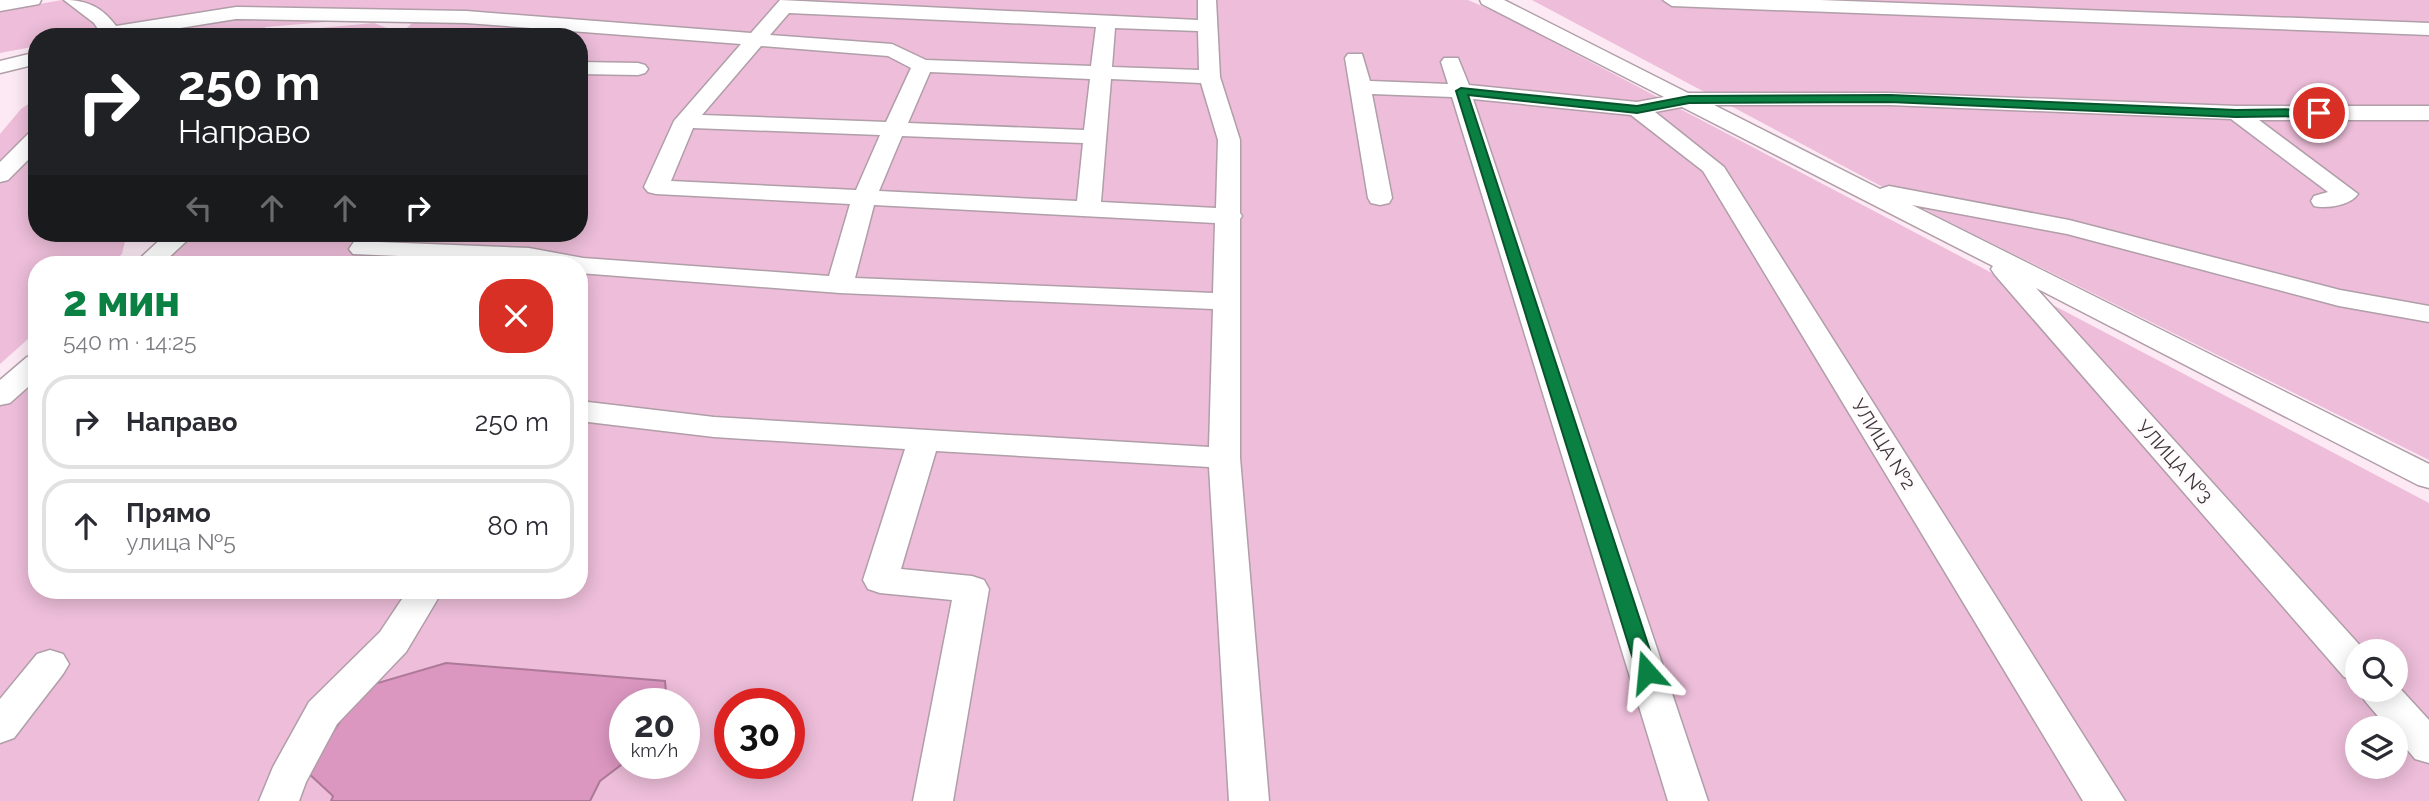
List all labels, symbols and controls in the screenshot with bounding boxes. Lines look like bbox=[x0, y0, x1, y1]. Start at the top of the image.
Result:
text: 250 m bbox=[178, 54, 320, 111]
icon: right bbox=[63, 56, 154, 147]
pin bbox=[2289, 83, 2349, 143]
icon: arrive bbox=[2300, 94, 2338, 132]
text: Направо bbox=[178, 113, 310, 150]
icon: left bbox=[180, 189, 218, 227]
icon: ahead bbox=[253, 189, 291, 227]
icon: ahead bbox=[326, 189, 364, 227]
icon: right bbox=[399, 189, 437, 227]
text: 2 мин bbox=[63, 277, 180, 326]
button: close bbox=[479, 279, 553, 353]
text: 540 m · 14:25 bbox=[63, 328, 197, 355]
street label: УЛИЦА №2 bbox=[1848, 395, 1920, 493]
icon: right bbox=[67, 403, 105, 441]
text: Направо bbox=[126, 407, 237, 437]
text: 250 m bbox=[475, 407, 549, 437]
street label: УЛИЦА №3 bbox=[2132, 415, 2218, 507]
text: Прямо bbox=[126, 498, 211, 528]
icon: ahead bbox=[67, 507, 105, 545]
text: 80 m bbox=[487, 511, 549, 541]
text: улица №5 bbox=[126, 528, 236, 555]
position arrow bbox=[1610, 635, 1684, 709]
map controls bbox=[2345, 639, 2408, 779]
button: search bbox=[2345, 639, 2408, 702]
speed limit sign: 30 bbox=[714, 688, 805, 779]
text: 20 bbox=[634, 704, 675, 745]
button: layers bbox=[2345, 716, 2408, 779]
text: km/h bbox=[631, 740, 678, 761]

